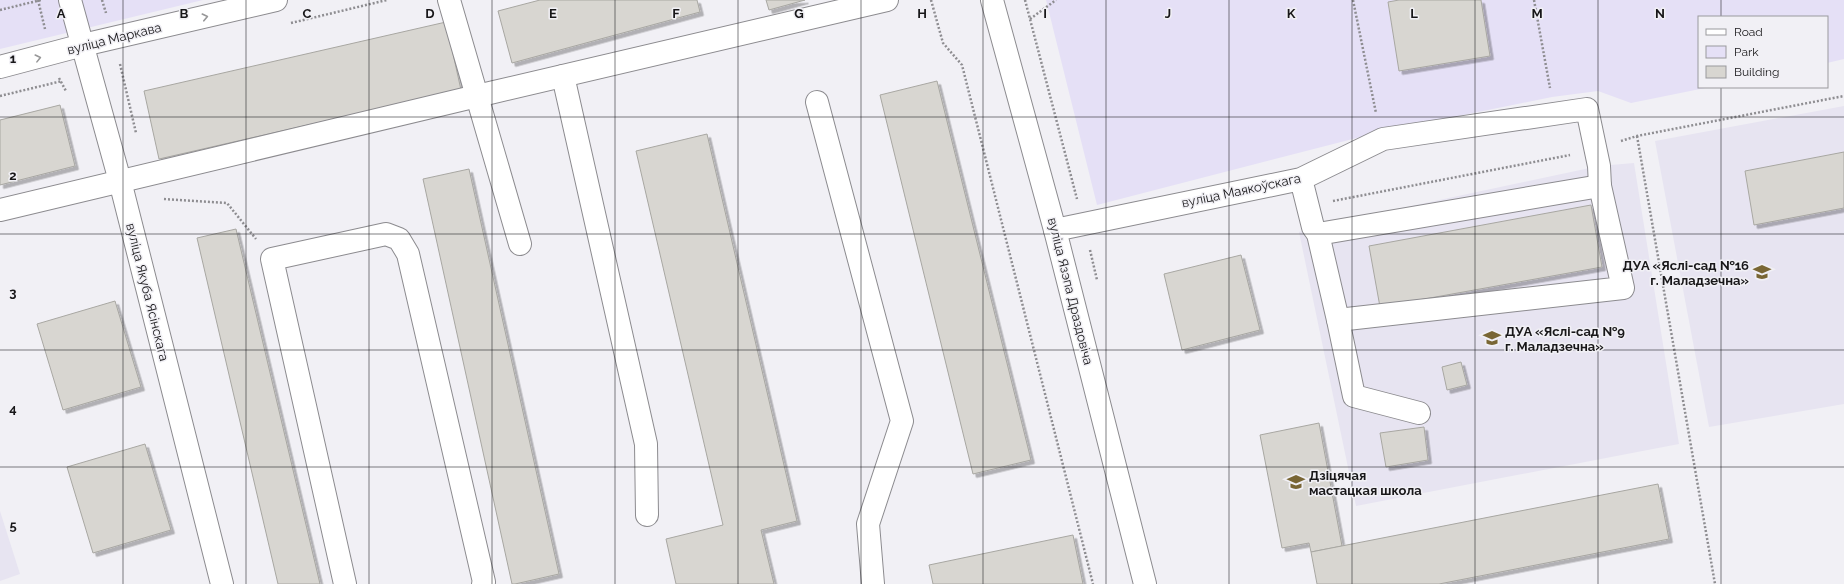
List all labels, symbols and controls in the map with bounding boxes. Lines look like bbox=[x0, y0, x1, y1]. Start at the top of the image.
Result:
text: A bbox=[57, 6, 66, 21]
text: B bbox=[180, 6, 189, 21]
text: C bbox=[303, 6, 312, 21]
text: D bbox=[425, 6, 435, 21]
text: E bbox=[549, 6, 557, 21]
text: F bbox=[672, 6, 680, 21]
text: G bbox=[794, 6, 804, 21]
text: H bbox=[917, 6, 927, 21]
text: I bbox=[1043, 6, 1047, 21]
text: J bbox=[1165, 6, 1171, 21]
text: K bbox=[1287, 6, 1296, 21]
text: L bbox=[1410, 6, 1418, 21]
text: M bbox=[1531, 6, 1543, 21]
text: N bbox=[1655, 6, 1665, 21]
one-way arrow bbox=[202, 13, 208, 21]
legend bbox=[1698, 16, 1828, 88]
street label: вуліца Маркава bbox=[66, 20, 163, 57]
text: Road bbox=[1734, 25, 1763, 39]
text: Park bbox=[1734, 45, 1759, 59]
text: 1 bbox=[10, 51, 17, 66]
one-way arrow bbox=[34, 54, 41, 63]
text: Building bbox=[1734, 65, 1780, 79]
text: 2 bbox=[9, 168, 17, 183]
street label: вуліца Маякоўскага bbox=[1180, 171, 1302, 210]
street label: вуліца Язэпа Драздовіча bbox=[1045, 216, 1096, 366]
street label: вуліца Якуба Ясінскага bbox=[123, 222, 172, 363]
place label: ДУА «Яслі-сад №16 г. Маладзечна» bbox=[1622, 258, 1749, 288]
school or university icon: ДУА «Яслі-сад №16 г. Маладзечна» bbox=[1752, 262, 1772, 282]
text: 3 bbox=[9, 285, 17, 300]
place label: ДУА «Яслі-сад №9 г. Маладзечна» bbox=[1505, 324, 1625, 354]
school or university icon: ДУА «Яслі-сад №9 г. Маладзечна» bbox=[1482, 328, 1502, 348]
text: 4 bbox=[9, 401, 17, 416]
place label: Дзіцячая мастацкая школа bbox=[1309, 468, 1422, 498]
school or university icon: Дзіцячая мастацкая школа bbox=[1286, 472, 1306, 492]
text: 5 bbox=[9, 518, 17, 533]

